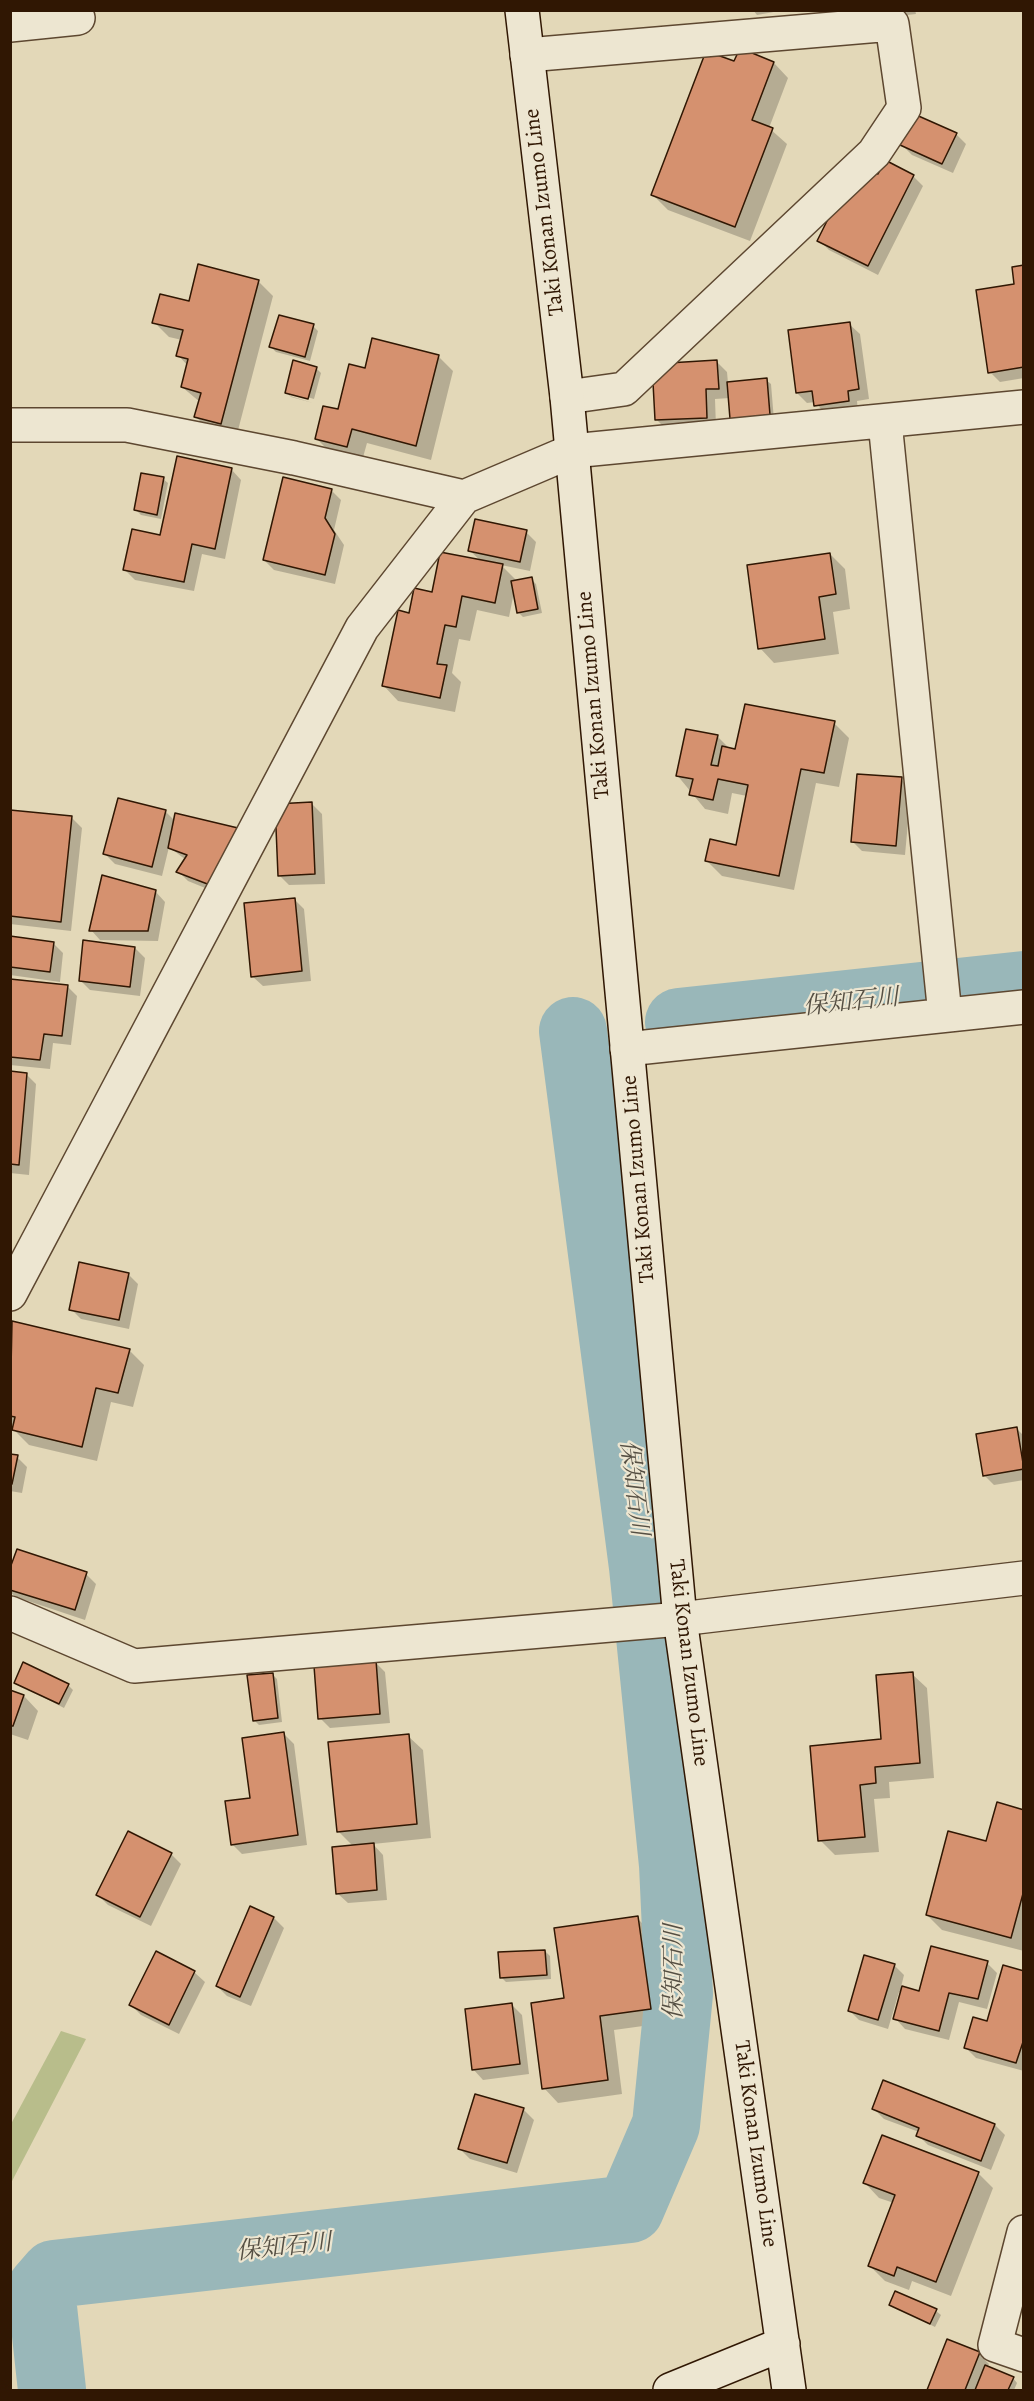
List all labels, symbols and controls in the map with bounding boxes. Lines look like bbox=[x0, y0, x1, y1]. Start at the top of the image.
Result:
street label: Taki Konan Izumo Line bbox=[519, 107, 571, 317]
street label: Taki Konan Izumo Line bbox=[572, 590, 616, 800]
water label: 保知石川 bbox=[802, 984, 900, 1022]
street label: Taki Konan Izumo Line bbox=[617, 1074, 661, 1284]
water label: 保知石川 bbox=[613, 1439, 653, 1537]
street label: Taki Konan Izumo Line bbox=[662, 1558, 714, 1768]
water label: 保知石川 bbox=[661, 1924, 689, 2020]
street label: Taki Konan Izumo Line bbox=[727, 2039, 783, 2249]
water label: 保知石川 bbox=[235, 2229, 333, 2267]

